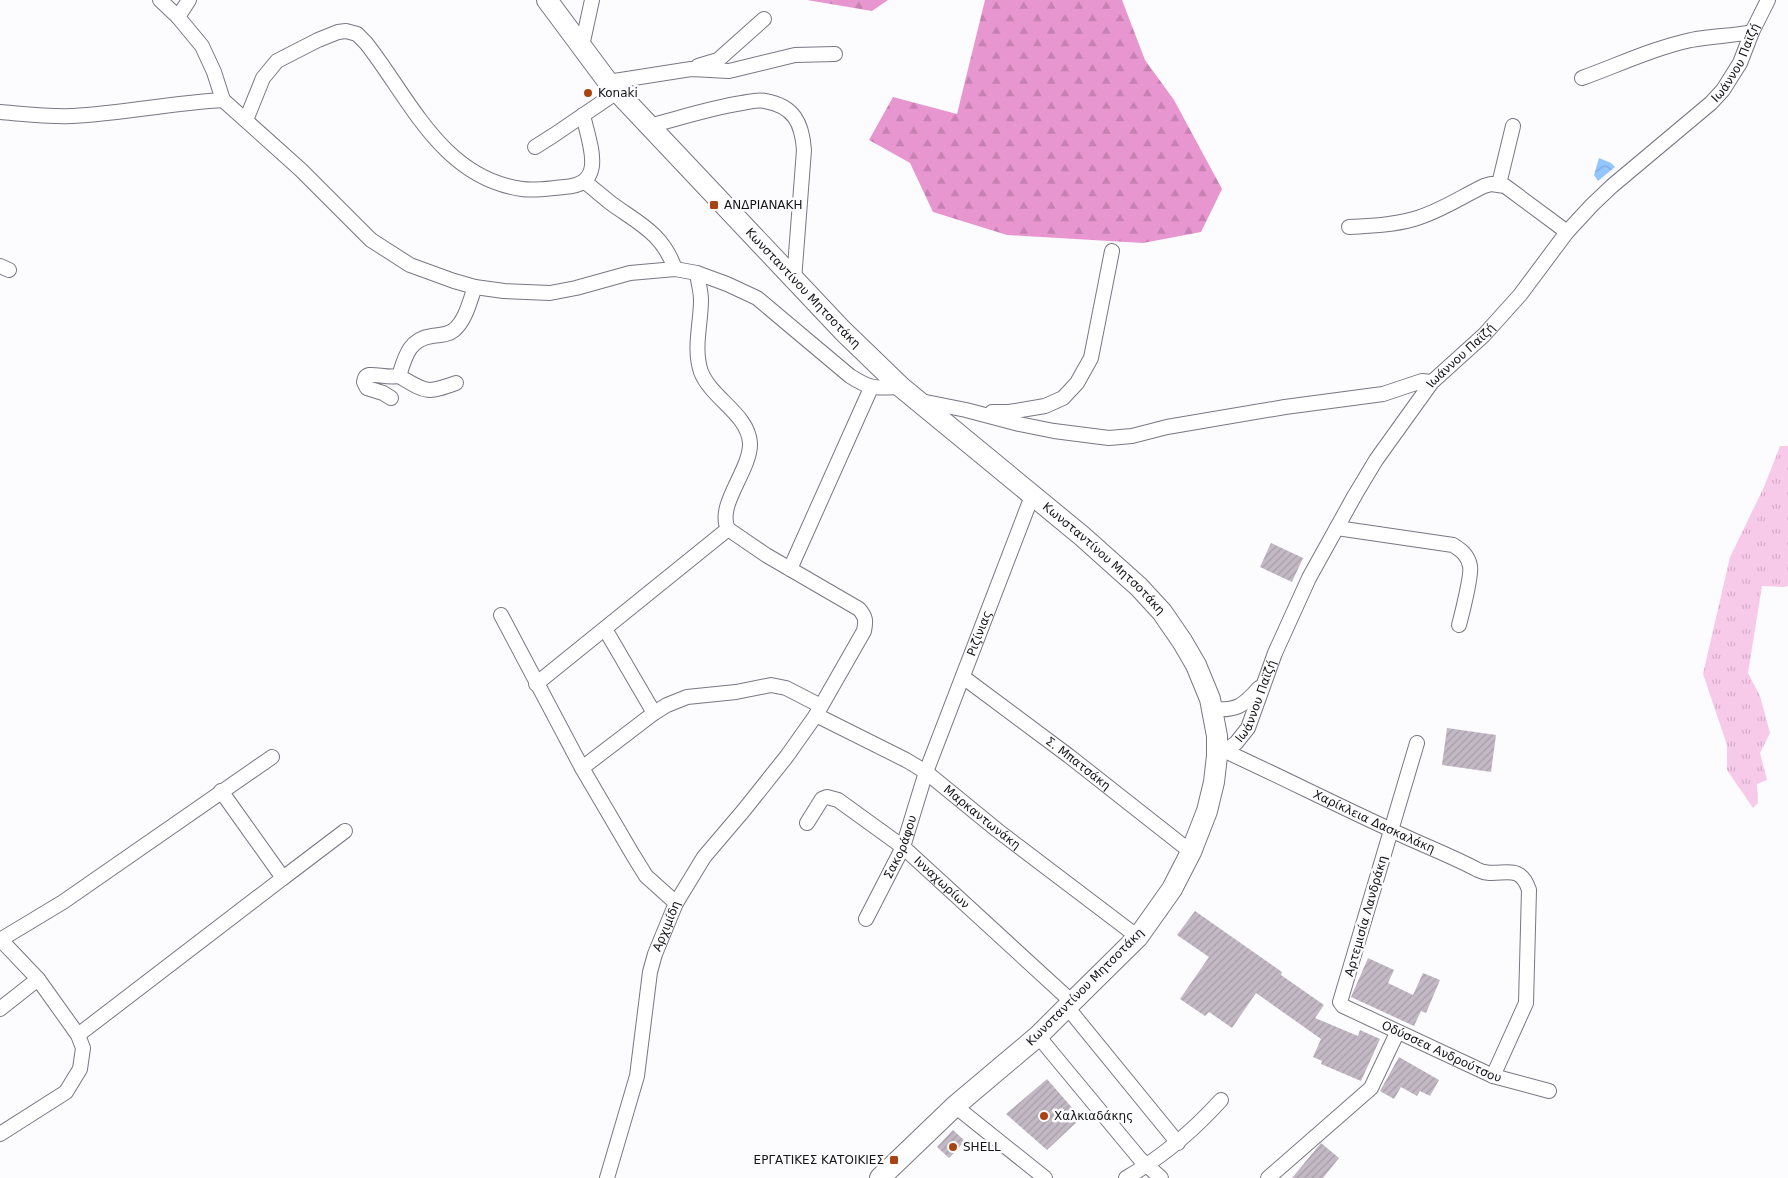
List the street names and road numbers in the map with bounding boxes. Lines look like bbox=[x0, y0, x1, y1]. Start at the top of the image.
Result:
street label: Ιωάννου Παϊζή bbox=[1708, 21, 1762, 105]
street label: Κωνσταντίνου Μητσοτάκη bbox=[743, 225, 863, 351]
street label: Ιωάννου Παϊζή bbox=[1423, 321, 1498, 390]
street label: Κωνσταντίνου Μητσοτάκη bbox=[1040, 500, 1168, 617]
street label: Ριζίνιας bbox=[964, 609, 994, 658]
street label: Ιωάννου Παϊζή bbox=[1232, 658, 1279, 745]
street label: Σ. Μπατσάκη bbox=[1043, 734, 1113, 793]
street label: Μαρκαντωνάκη bbox=[941, 782, 1023, 852]
street label: Χαρίκλεια Δασκαλάκη bbox=[1311, 787, 1437, 856]
street label: Σακοράφου bbox=[881, 813, 919, 881]
street label: Ινναχωρίων bbox=[911, 854, 973, 912]
street label: Αρτεμισία Λανδράκη bbox=[1342, 854, 1390, 978]
street label: Αρχιμίδη bbox=[650, 899, 683, 953]
street label: Κωνσταντίνου Μητσοτάκη bbox=[1023, 925, 1147, 1049]
street label: Οδύσσεα Ανδρούτσου bbox=[1379, 1018, 1503, 1085]

